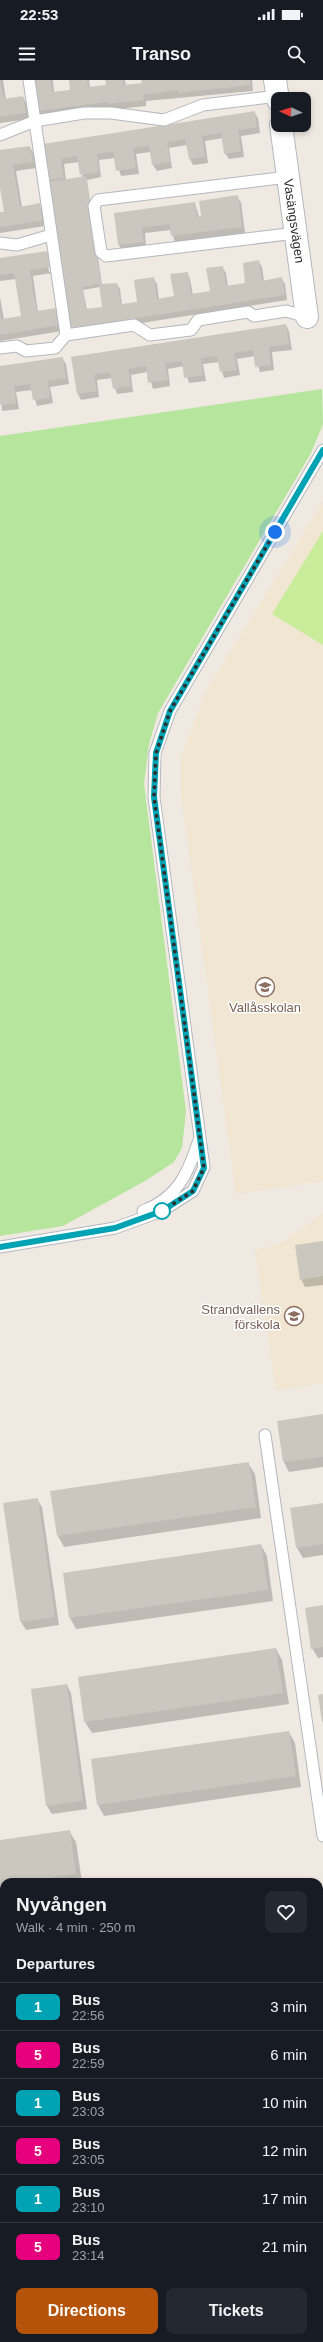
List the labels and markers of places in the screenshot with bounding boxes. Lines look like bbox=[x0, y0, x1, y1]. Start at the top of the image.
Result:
school or university icon: Vallåsskolan bbox=[254, 976, 276, 998]
place label: Vallåsskolan bbox=[229, 1000, 301, 1015]
unlabelled marker bbox=[153, 1202, 171, 1220]
place label: Strandvallens förskola bbox=[201, 1302, 281, 1332]
school or university icon: Strandvallens förskola bbox=[283, 1305, 305, 1327]

